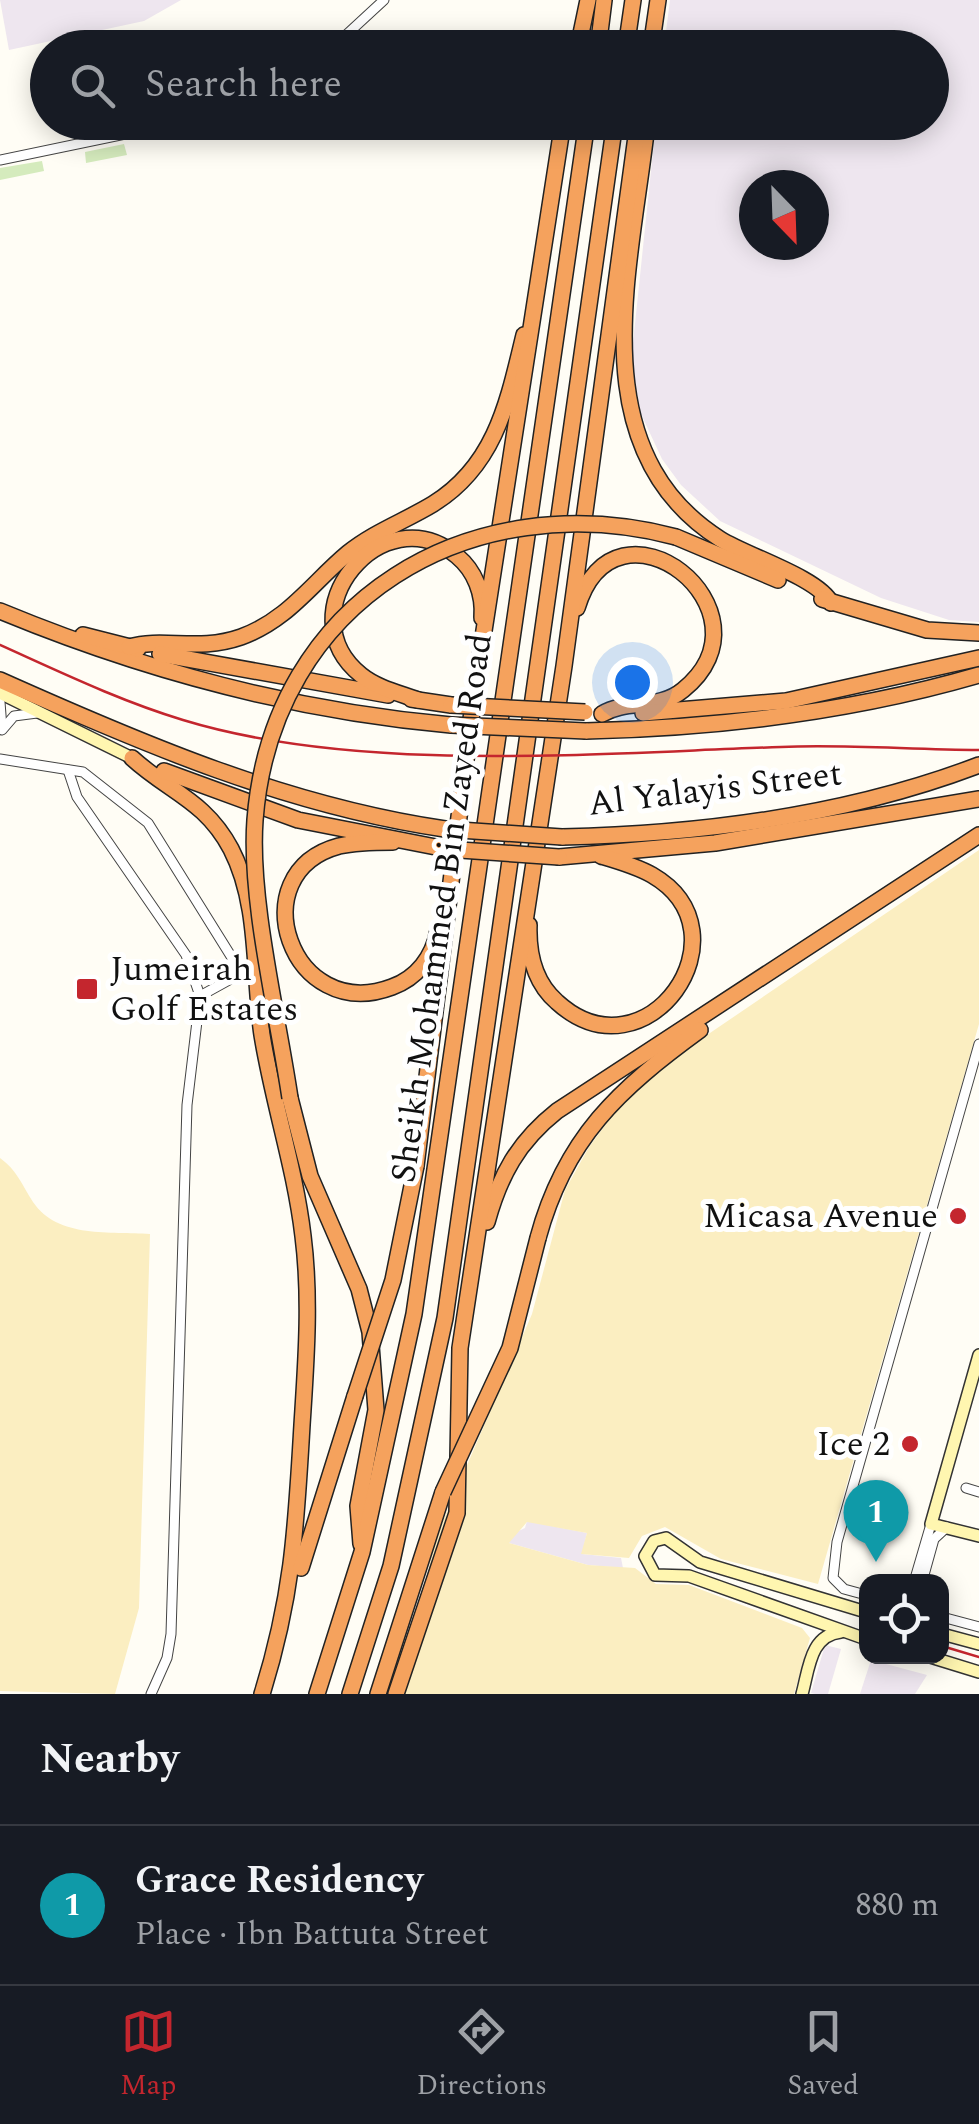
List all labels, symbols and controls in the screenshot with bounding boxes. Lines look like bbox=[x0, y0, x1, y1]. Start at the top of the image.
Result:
search box bbox=[30, 30, 949, 140]
text: Search here bbox=[145, 56, 342, 114]
icon: search bbox=[65, 58, 120, 113]
north arrow bbox=[739, 170, 829, 260]
street label: Sheikh Mohammed Bin Zayed Road bbox=[377, 630, 507, 1186]
your location bbox=[607, 657, 658, 708]
street label: Al Yalayis Street bbox=[585, 747, 845, 831]
place label: Jumeirah Golf Estates bbox=[110, 943, 298, 1036]
marker: Jumeirah Golf Estates bbox=[74, 976, 100, 1002]
place label: Micasa Avenue bbox=[703, 1190, 938, 1243]
marker: Micasa Avenue bbox=[947, 1205, 969, 1227]
place label: Ice 2 bbox=[816, 1418, 890, 1471]
marker: Ice 2 bbox=[899, 1433, 921, 1455]
pin: 1 bbox=[844, 1480, 908, 1562]
map controls bbox=[859, 1574, 949, 1664]
button: locate bbox=[859, 1574, 949, 1664]
text: Nearby bbox=[40, 1728, 179, 1791]
text: Grace Residency bbox=[135, 1852, 423, 1910]
text: 1 bbox=[64, 1881, 81, 1930]
text: 880 m bbox=[855, 1881, 939, 1930]
text: Place · Ibn Battuta Street bbox=[135, 1910, 489, 1959]
tab: Map bbox=[120, 2004, 176, 2107]
tab: Directions bbox=[416, 2004, 547, 2107]
tab: Saved bbox=[787, 2004, 859, 2107]

